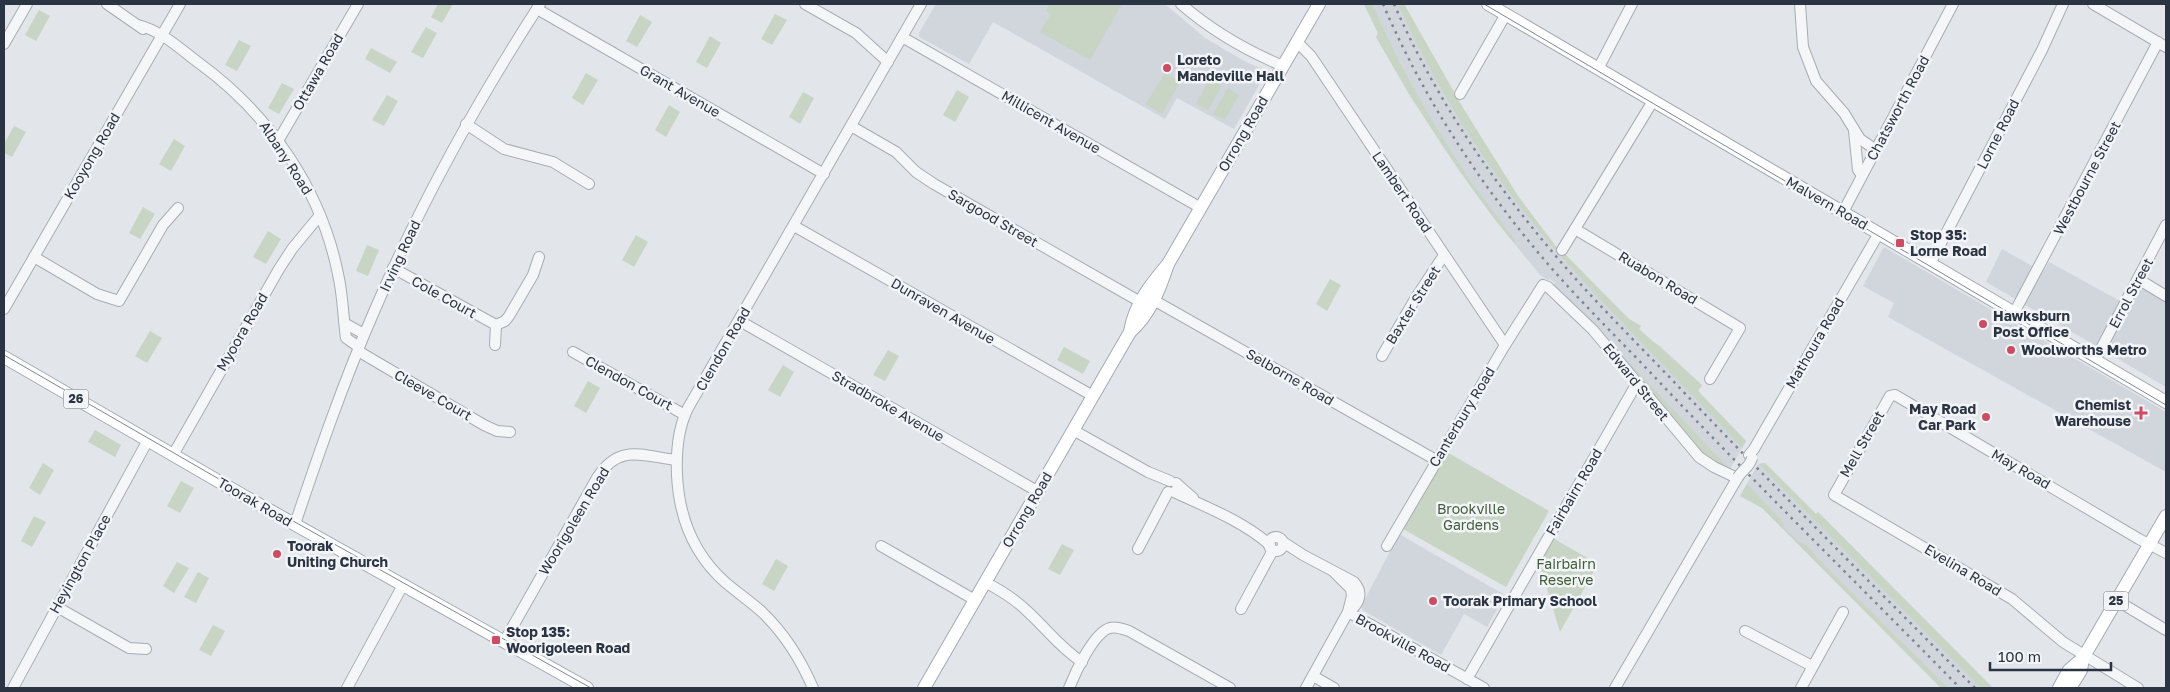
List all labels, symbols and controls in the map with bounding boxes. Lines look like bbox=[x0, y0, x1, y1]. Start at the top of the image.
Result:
street label: Ottawa Road bbox=[289, 30, 346, 113]
place label: Loreto Mandeville Hall bbox=[1177, 51, 1284, 84]
street label: Chatsworth Road bbox=[1863, 52, 1932, 163]
street label: Grant Avenue bbox=[637, 61, 724, 120]
marker: Loreto Mandeville Hall bbox=[1161, 62, 1173, 74]
street label: Millicent Avenue bbox=[999, 86, 1104, 157]
street label: Orrong Road bbox=[1214, 93, 1271, 175]
street label: Lorne Road bbox=[1973, 96, 2022, 172]
street label: Kooyong Road bbox=[60, 110, 123, 202]
street label: Albany Road bbox=[256, 118, 316, 198]
street label: Westbourne Street bbox=[2049, 118, 2124, 238]
street label: Lambert Road bbox=[1369, 148, 1436, 236]
street label: Malvern Road bbox=[1783, 172, 1871, 233]
street label: Sargood Street bbox=[945, 185, 1041, 250]
street label: Irving Road bbox=[376, 217, 423, 294]
place label: Stop 35: Lorne Road bbox=[1910, 226, 1987, 259]
marker: Stop 35: Lorne Road bbox=[1894, 237, 1906, 249]
street label: Ruabon Road bbox=[1616, 247, 1701, 308]
street label: Errol Street bbox=[2105, 255, 2156, 331]
street label: Baxter Street bbox=[1382, 262, 1443, 347]
street label: Cole Court bbox=[409, 272, 480, 321]
street label: Dunraven Avenue bbox=[888, 274, 998, 347]
street label: Myoora Road bbox=[212, 290, 271, 374]
street label: Mathoura Road bbox=[1782, 294, 1847, 391]
street label: Clendon Road bbox=[692, 304, 753, 394]
place label: Hawksburn Post Office bbox=[1993, 307, 2070, 340]
marker: Hawksburn Post Office bbox=[1977, 318, 1989, 330]
street label: Edward Street bbox=[1600, 339, 1673, 424]
place label: Woolworths Metro bbox=[2021, 341, 2147, 358]
marker: Woolworths Metro bbox=[2005, 344, 2017, 356]
street label: Selborne Road bbox=[1243, 345, 1337, 409]
street label: Clendon Court bbox=[583, 352, 676, 414]
street label: Canterbury Road bbox=[1425, 364, 1498, 470]
street label: Cleeve Court bbox=[391, 366, 475, 424]
street label: Stradbroke Avenue bbox=[829, 366, 948, 445]
road number: 26 bbox=[64, 389, 88, 408]
place label: Chemist Warehouse bbox=[2055, 396, 2131, 429]
place label: May Road Car Park bbox=[1909, 400, 1976, 433]
street label: Mell Street bbox=[1836, 407, 1887, 480]
marker: Chemist Warehouse bbox=[2135, 407, 2147, 419]
marker: May Road Car Park bbox=[1980, 411, 1992, 423]
street label: Fairbairn Road bbox=[1542, 445, 1605, 538]
street label: May Road bbox=[1989, 445, 2054, 492]
street label: Woorigoleen Road bbox=[535, 464, 613, 578]
street label: Orrong Road bbox=[998, 469, 1055, 551]
street label: Toorak Road bbox=[215, 473, 296, 530]
park label: Brookville Gardens bbox=[1437, 500, 1505, 533]
street label: Heyington Place bbox=[45, 511, 114, 616]
place label: Toorak Uniting Church bbox=[287, 537, 388, 570]
street label: Evelina Road bbox=[1922, 540, 2005, 599]
marker: Toorak Uniting Church bbox=[271, 548, 283, 560]
park label: Fairbairn Reserve bbox=[1536, 555, 1596, 588]
place label: Toorak Primary School bbox=[1443, 592, 1597, 609]
road number: 25 bbox=[2104, 592, 2128, 610]
marker: Toorak Primary School bbox=[1427, 595, 1439, 607]
street label: Brookville Road bbox=[1353, 609, 1454, 676]
place label: Stop 135: Woorigoleen Road bbox=[506, 623, 630, 656]
marker: Stop 135: Woorigoleen Road bbox=[490, 634, 502, 646]
scale bar bbox=[1990, 640, 2111, 672]
text: 100 m bbox=[1998, 647, 2041, 665]

